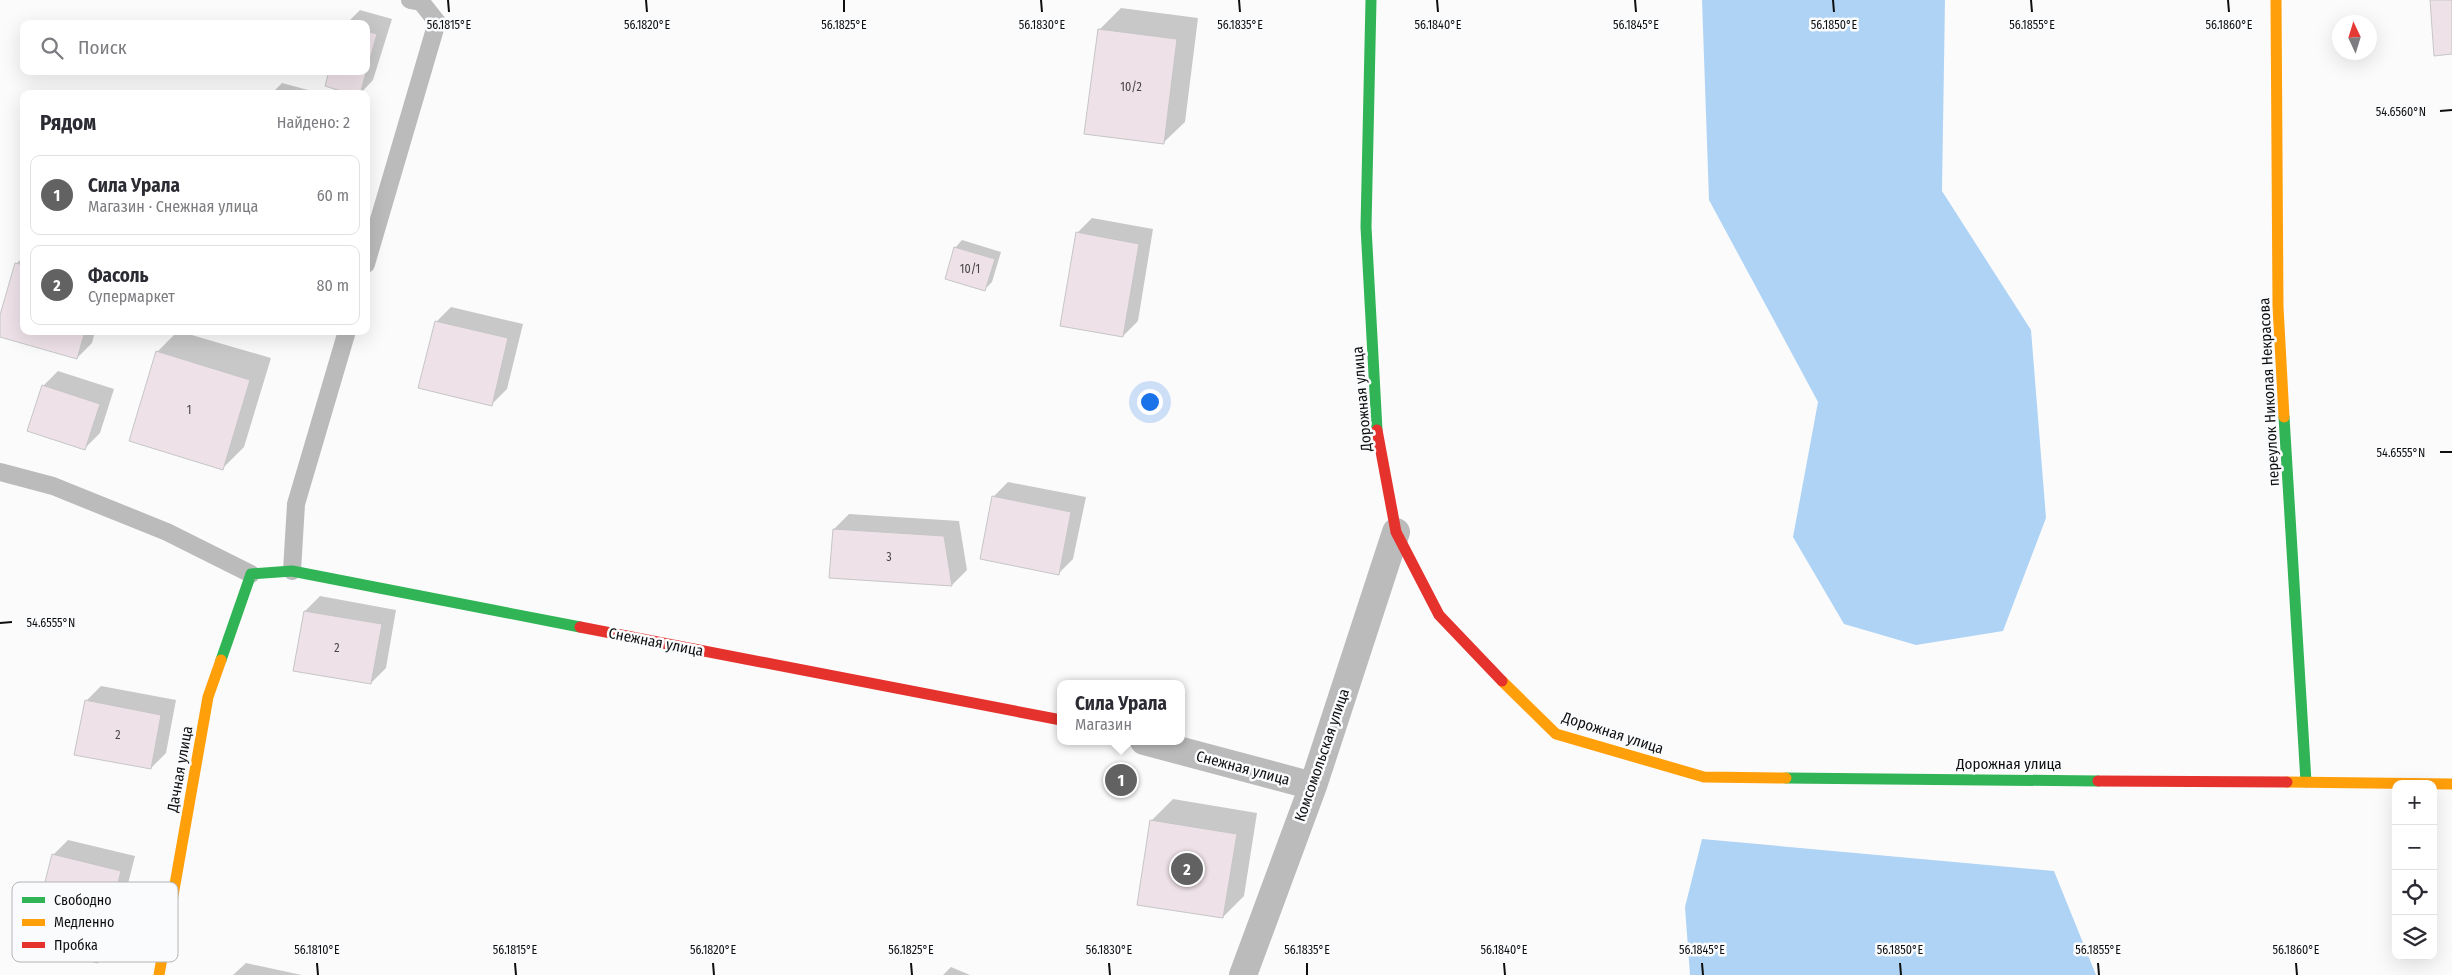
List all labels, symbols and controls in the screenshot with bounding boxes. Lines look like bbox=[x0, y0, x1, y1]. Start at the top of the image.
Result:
north arrow bbox=[2332, 15, 2377, 60]
text: 56.1815°E bbox=[427, 18, 472, 32]
text: 56.1820°E bbox=[624, 18, 670, 32]
text: 56.1825°E bbox=[821, 18, 867, 32]
text: 56.1830°E bbox=[1019, 18, 1066, 32]
text: 56.1835°E bbox=[1217, 18, 1263, 32]
text: 56.1840°E bbox=[1415, 18, 1462, 32]
text: 56.1845°E bbox=[1613, 18, 1659, 32]
text: 56.1850°E bbox=[1811, 18, 1858, 32]
text: 56.1855°E bbox=[2009, 18, 2055, 32]
text: 56.1860°E bbox=[2206, 18, 2253, 32]
search box bbox=[20, 20, 370, 75]
icon: search bbox=[38, 34, 66, 62]
text: Поиск bbox=[78, 36, 127, 59]
house number: 10/2 bbox=[1120, 80, 1142, 94]
text: 54.6560°N bbox=[2376, 105, 2426, 119]
text: Рядом bbox=[40, 110, 96, 136]
text: Найдено: 2 bbox=[277, 113, 350, 132]
text: Сила Урала bbox=[88, 174, 180, 197]
text: 1 bbox=[54, 186, 60, 205]
text: 60 m bbox=[317, 186, 349, 205]
text: Магазин · Снежная улица bbox=[88, 197, 258, 216]
house number: 10/1 bbox=[960, 262, 980, 276]
text: Фасоль bbox=[88, 264, 149, 287]
text: 2 bbox=[53, 276, 61, 295]
text: 80 m bbox=[317, 276, 349, 295]
text: Супермаркет bbox=[88, 287, 175, 306]
street label: переулок Николая Некрасова bbox=[2255, 297, 2283, 487]
street label: Дорожная улица bbox=[1348, 346, 1376, 453]
your location bbox=[1137, 389, 1163, 415]
house number: 1 bbox=[187, 403, 191, 417]
text: 54.6555°N bbox=[2377, 446, 2425, 460]
house number: 3 bbox=[886, 550, 892, 564]
text: 54.6555°N bbox=[27, 616, 75, 630]
street label: Снежная улица bbox=[607, 624, 705, 660]
house number: 2 bbox=[334, 641, 340, 655]
popup bbox=[1057, 680, 1185, 745]
street label: Комсомольская улица bbox=[1291, 686, 1353, 824]
text: Сила Урала bbox=[1075, 692, 1167, 715]
street label: Дорожная улица bbox=[1559, 708, 1666, 758]
text: Магазин bbox=[1075, 715, 1132, 734]
street label: Дачная улица bbox=[163, 725, 196, 814]
house number: 2 bbox=[115, 728, 121, 742]
street label: Снежная улица bbox=[1194, 747, 1292, 789]
street label: Дорожная улица bbox=[1955, 755, 2062, 773]
pin: 1 bbox=[1105, 761, 1137, 799]
map controls bbox=[2392, 780, 2437, 960]
button: + bbox=[2392, 780, 2437, 825]
button: − bbox=[2392, 825, 2437, 870]
pin: 2 bbox=[1171, 850, 1203, 888]
button: locate bbox=[2392, 870, 2437, 915]
legend bbox=[12, 882, 178, 962]
text: Свободно bbox=[54, 892, 112, 909]
text: Медленно bbox=[54, 914, 114, 931]
button: layers bbox=[2392, 915, 2437, 960]
text: Пробка bbox=[54, 937, 98, 954]
text: 56.1810°E bbox=[294, 943, 340, 957]
text: 56.1815°E bbox=[493, 943, 538, 957]
text: 56.1820°E bbox=[690, 943, 736, 957]
text: 56.1825°E bbox=[888, 943, 934, 957]
text: 56.1830°E bbox=[1086, 943, 1133, 957]
text: 56.1835°E bbox=[1284, 943, 1330, 957]
text: 56.1840°E bbox=[1481, 943, 1528, 957]
text: 56.1845°E bbox=[1679, 943, 1725, 957]
text: 56.1850°E bbox=[1877, 943, 1924, 957]
text: 56.1855°E bbox=[2075, 943, 2121, 957]
text: 56.1860°E bbox=[2273, 943, 2320, 957]

